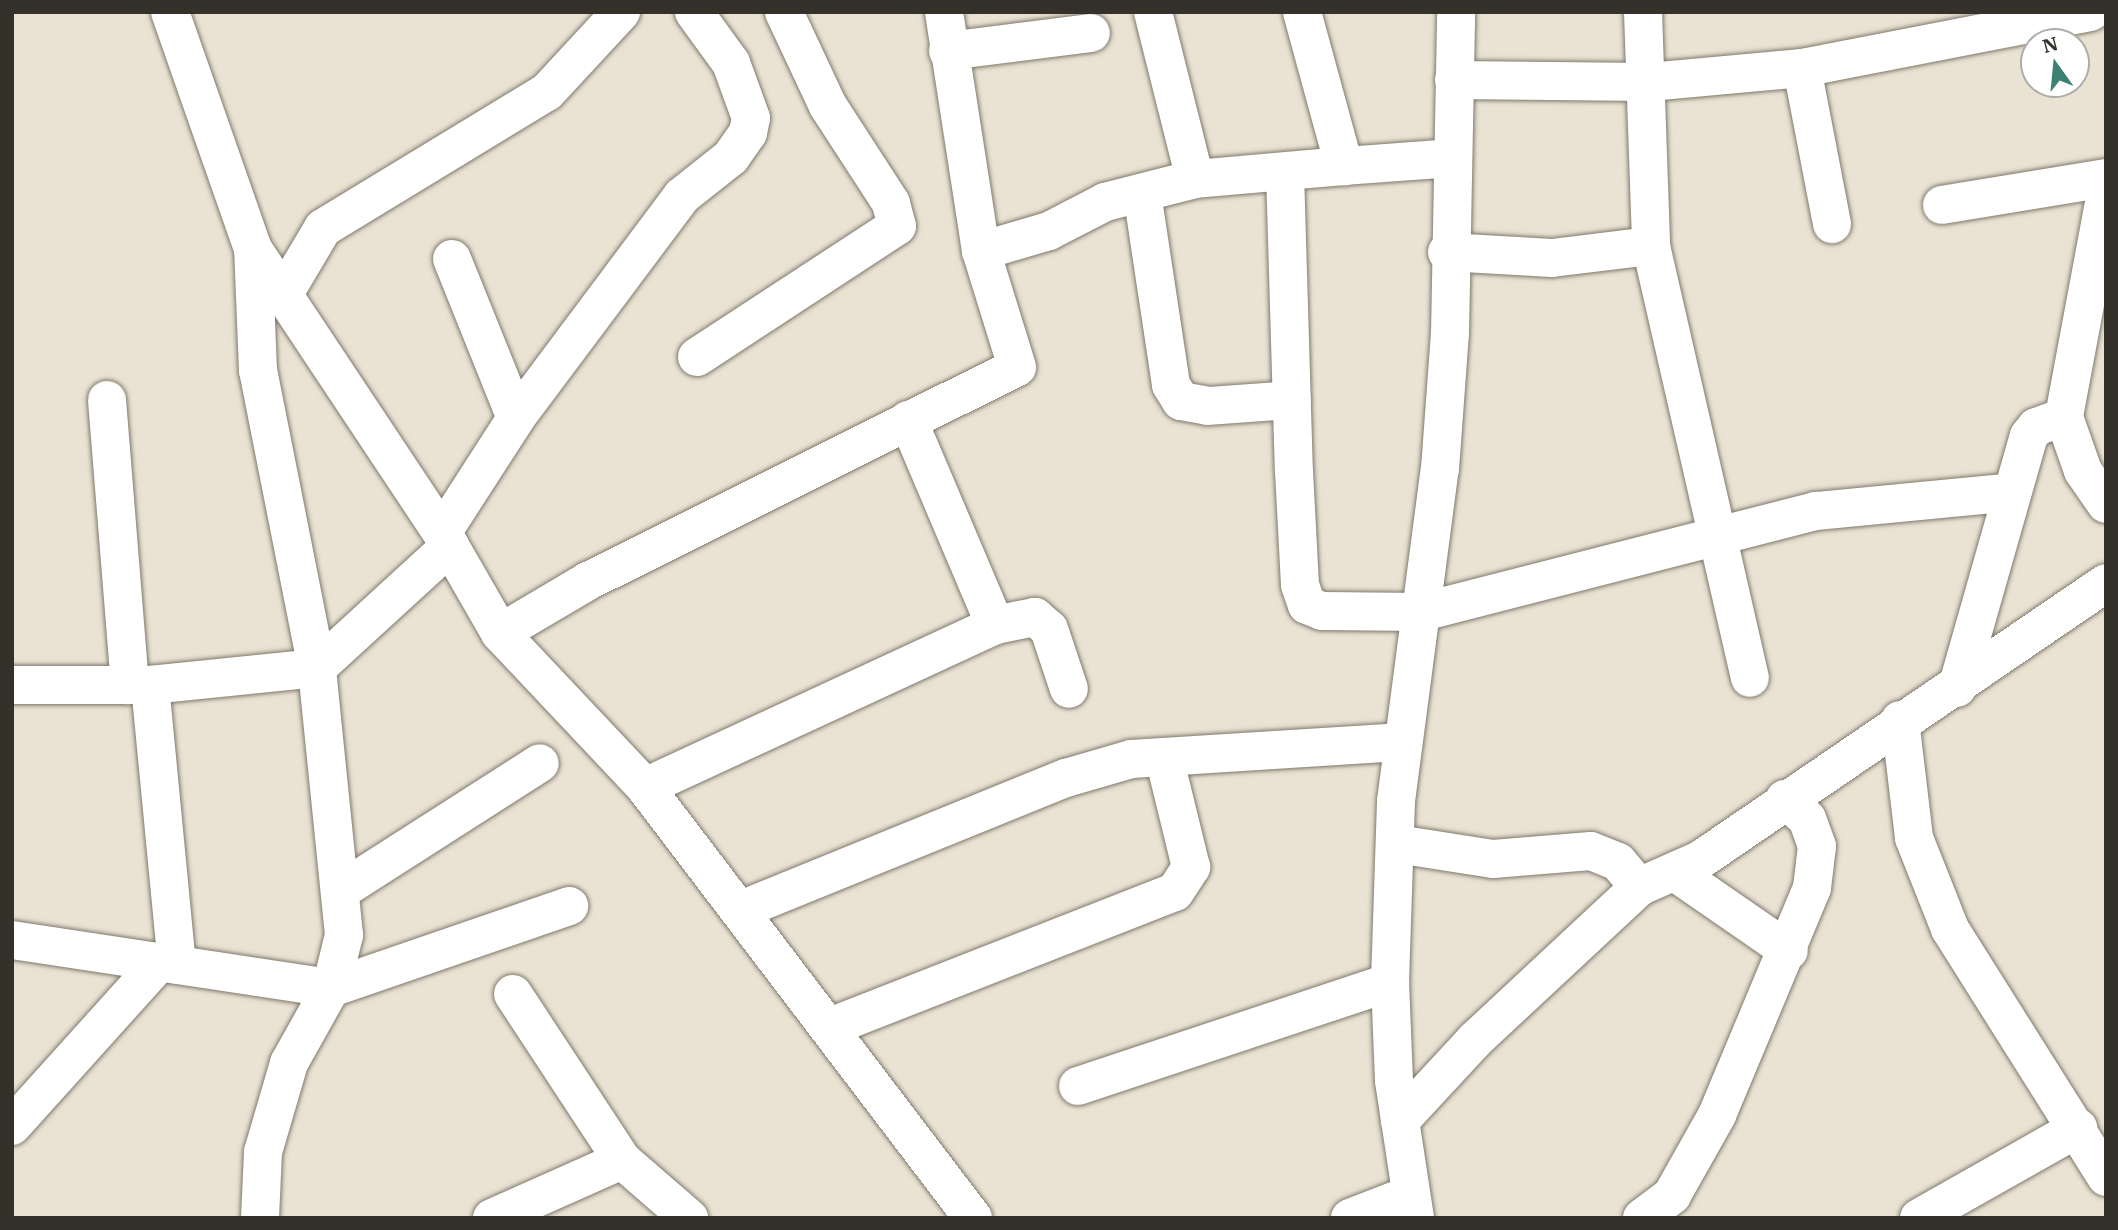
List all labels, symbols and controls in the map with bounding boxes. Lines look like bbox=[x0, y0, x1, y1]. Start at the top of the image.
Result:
north arrow bbox=[2020, 28, 2090, 98]
text: N bbox=[2040, 31, 2060, 58]

